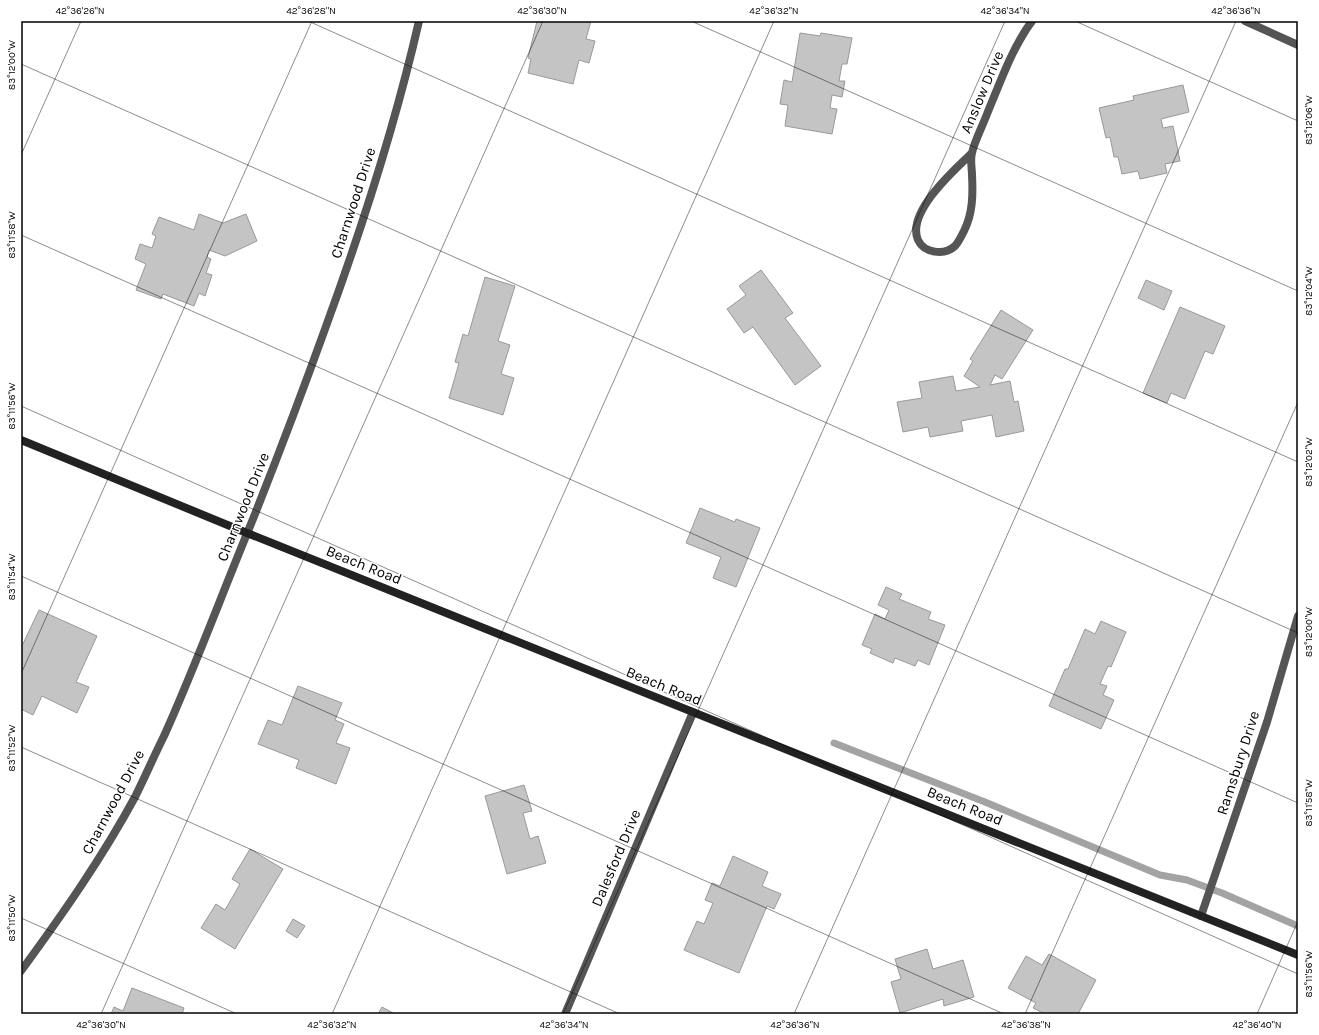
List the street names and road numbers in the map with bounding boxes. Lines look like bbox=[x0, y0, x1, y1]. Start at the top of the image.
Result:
street label: Anslow Drive bbox=[957, 48, 1007, 136]
street label: Charnwood Drive bbox=[327, 145, 379, 261]
street label: Charnwood Drive bbox=[213, 450, 273, 564]
street label: Beach Road bbox=[323, 542, 405, 588]
street label: Beach Road bbox=[623, 663, 705, 709]
street label: Ramsbury Drive bbox=[1213, 709, 1263, 817]
street label: Charnwood Drive bbox=[78, 747, 148, 857]
street label: Beach Road bbox=[924, 783, 1006, 829]
street label: Dalesford Drive bbox=[587, 807, 645, 909]

